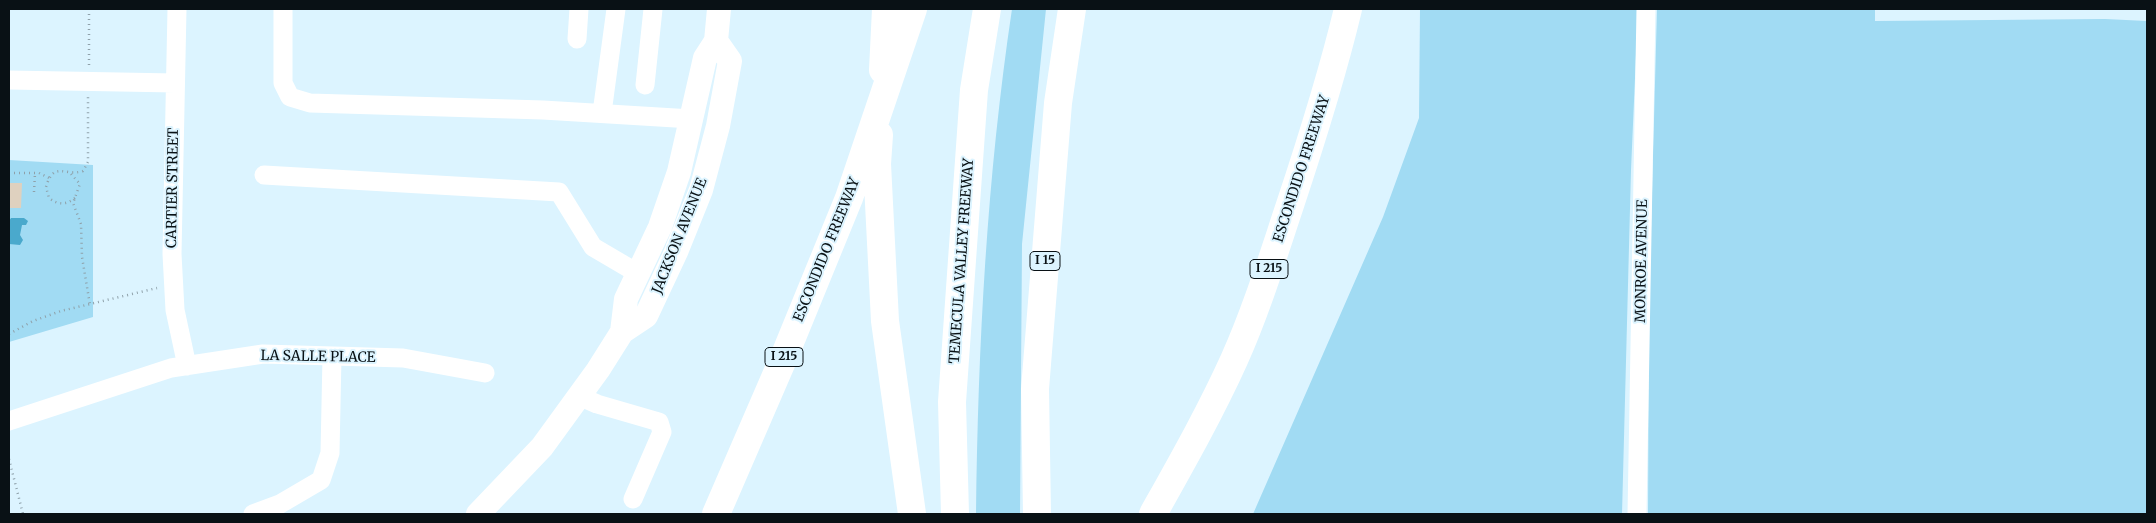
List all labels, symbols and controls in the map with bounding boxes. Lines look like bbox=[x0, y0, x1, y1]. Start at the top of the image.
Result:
street label: ESCONDIDO FREEWAY bbox=[1270, 93, 1334, 245]
street label: CARTIER STREET bbox=[164, 128, 182, 248]
street label: TEMECULA VALLEY FREEWAY bbox=[946, 158, 978, 364]
street label: JACKSON AVENUE bbox=[649, 176, 711, 296]
street label: ESCONDIDO FREEWAY bbox=[790, 176, 864, 324]
street label: MONROE AVENUE bbox=[1633, 199, 1651, 323]
road number: I 15 bbox=[1030, 252, 1060, 270]
road number: I 215 bbox=[1250, 260, 1288, 278]
street label: LA SALLE PLACE bbox=[260, 348, 376, 366]
road number: I 215 bbox=[765, 348, 803, 367]

